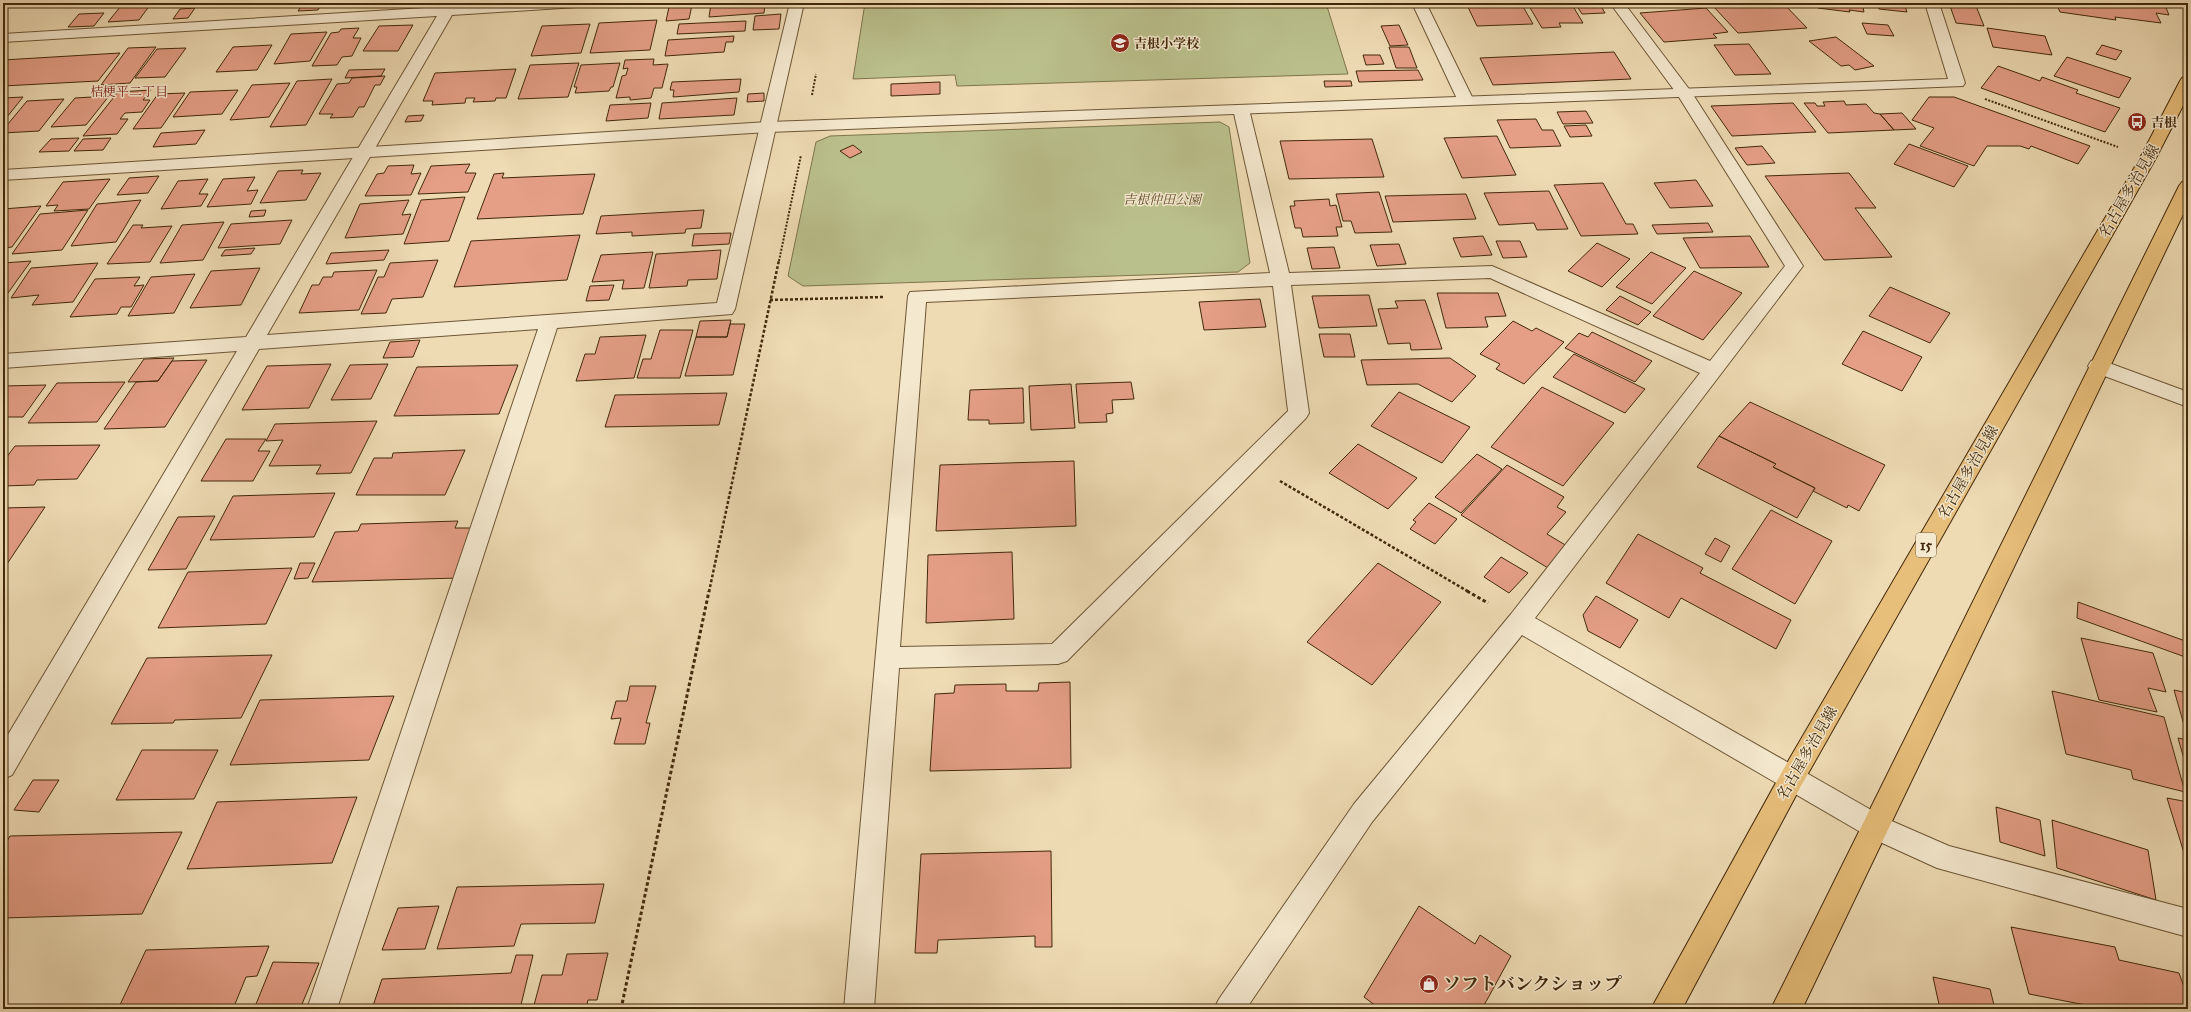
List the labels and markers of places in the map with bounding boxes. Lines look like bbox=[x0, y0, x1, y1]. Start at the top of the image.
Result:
school or university icon: 吉根小学校 bbox=[1109, 32, 1131, 54]
place label: 吉根小学校 bbox=[1134, 36, 1200, 52]
bus stop icon: 吉根 bbox=[2126, 111, 2148, 133]
place label: 吉根 bbox=[2151, 115, 2177, 131]
shop icon: ソフトバンクショップ bbox=[1418, 973, 1440, 995]
place label: ソフトバンクショップ bbox=[1443, 973, 1622, 995]

